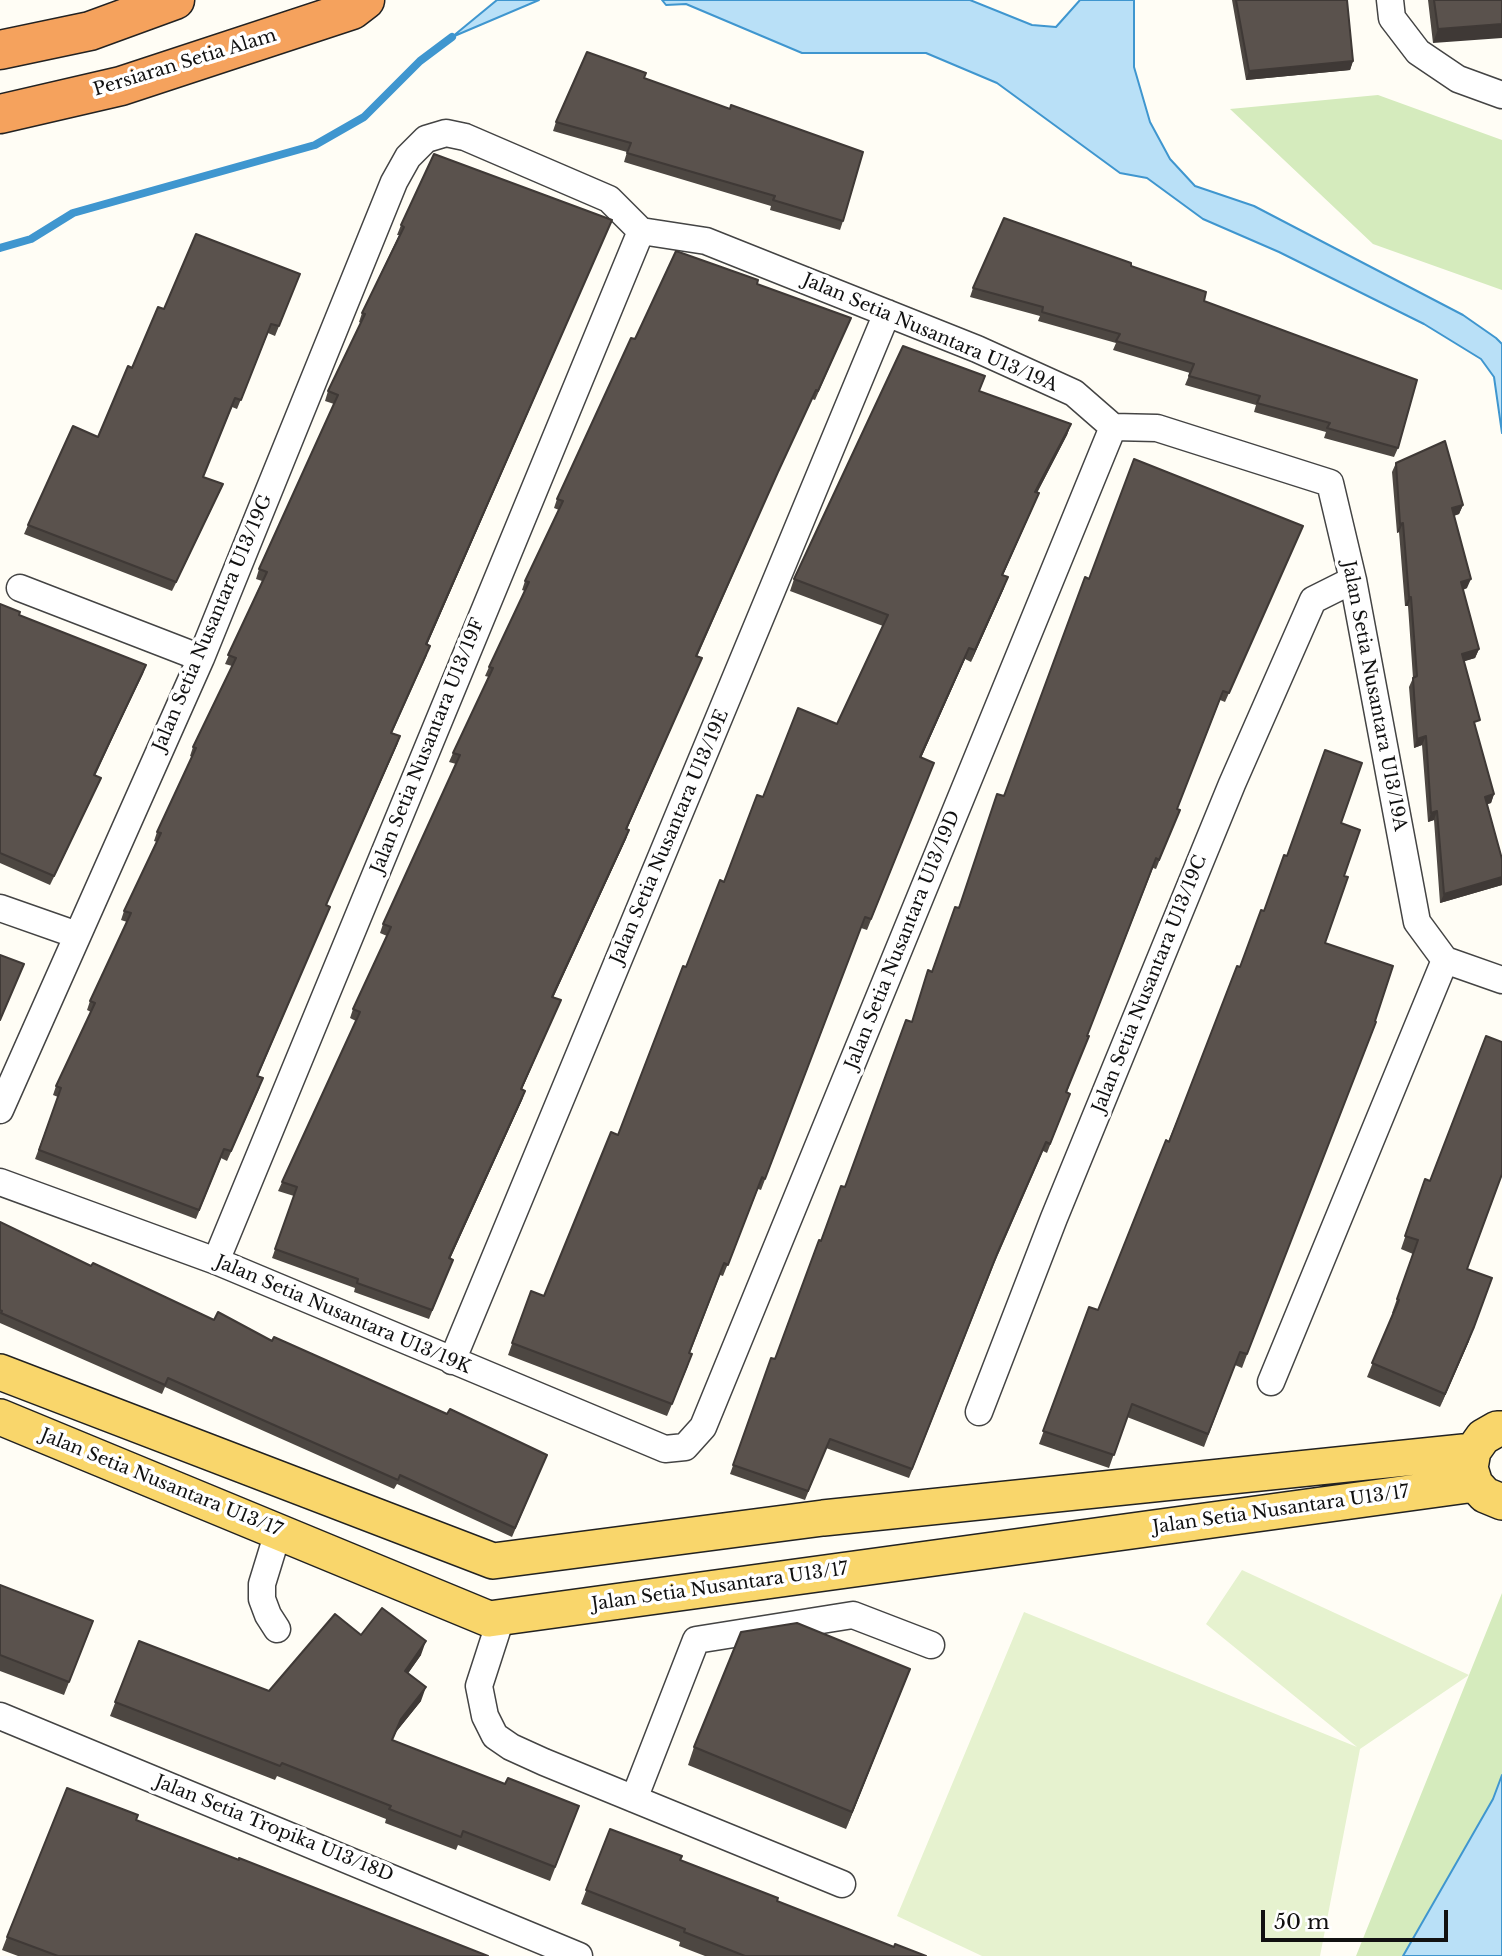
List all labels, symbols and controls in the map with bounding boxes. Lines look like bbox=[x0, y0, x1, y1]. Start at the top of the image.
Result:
street label: Persiaran Setia Alam bbox=[91, 25, 279, 101]
street label: Jalan Setia Nusantara U13/19A bbox=[799, 269, 1061, 397]
street label: Jalan Setia Nusantara U13/19G bbox=[149, 491, 277, 755]
street label: Jalan Setia Nusantara U13/19A bbox=[1337, 559, 1411, 833]
street label: Jalan Setia Nusantara U13/19F bbox=[367, 615, 489, 877]
street label: Jalan Setia Nusantara U13/19E bbox=[606, 707, 734, 967]
street label: Jalan Setia Nusantara U13/19D bbox=[841, 807, 965, 1073]
street label: Jalan Setia Nusantara U13/19C bbox=[1088, 852, 1212, 1116]
street label: Jalan Setia Nusantara U13/19K bbox=[212, 1251, 474, 1379]
street label: Jalan Setia Nusantara U13/17 bbox=[37, 1425, 285, 1541]
street label: Jalan Setia Nusantara U13/17 bbox=[1151, 1481, 1411, 1539]
street label: Jalan Setia Nusantara U13/17 bbox=[590, 1558, 850, 1616]
street label: Jalan Setia Tropika U13/18D bbox=[152, 1771, 396, 1887]
scale bar bbox=[1264, 1896, 1451, 1940]
text: 50 m bbox=[1274, 1909, 1329, 1935]

